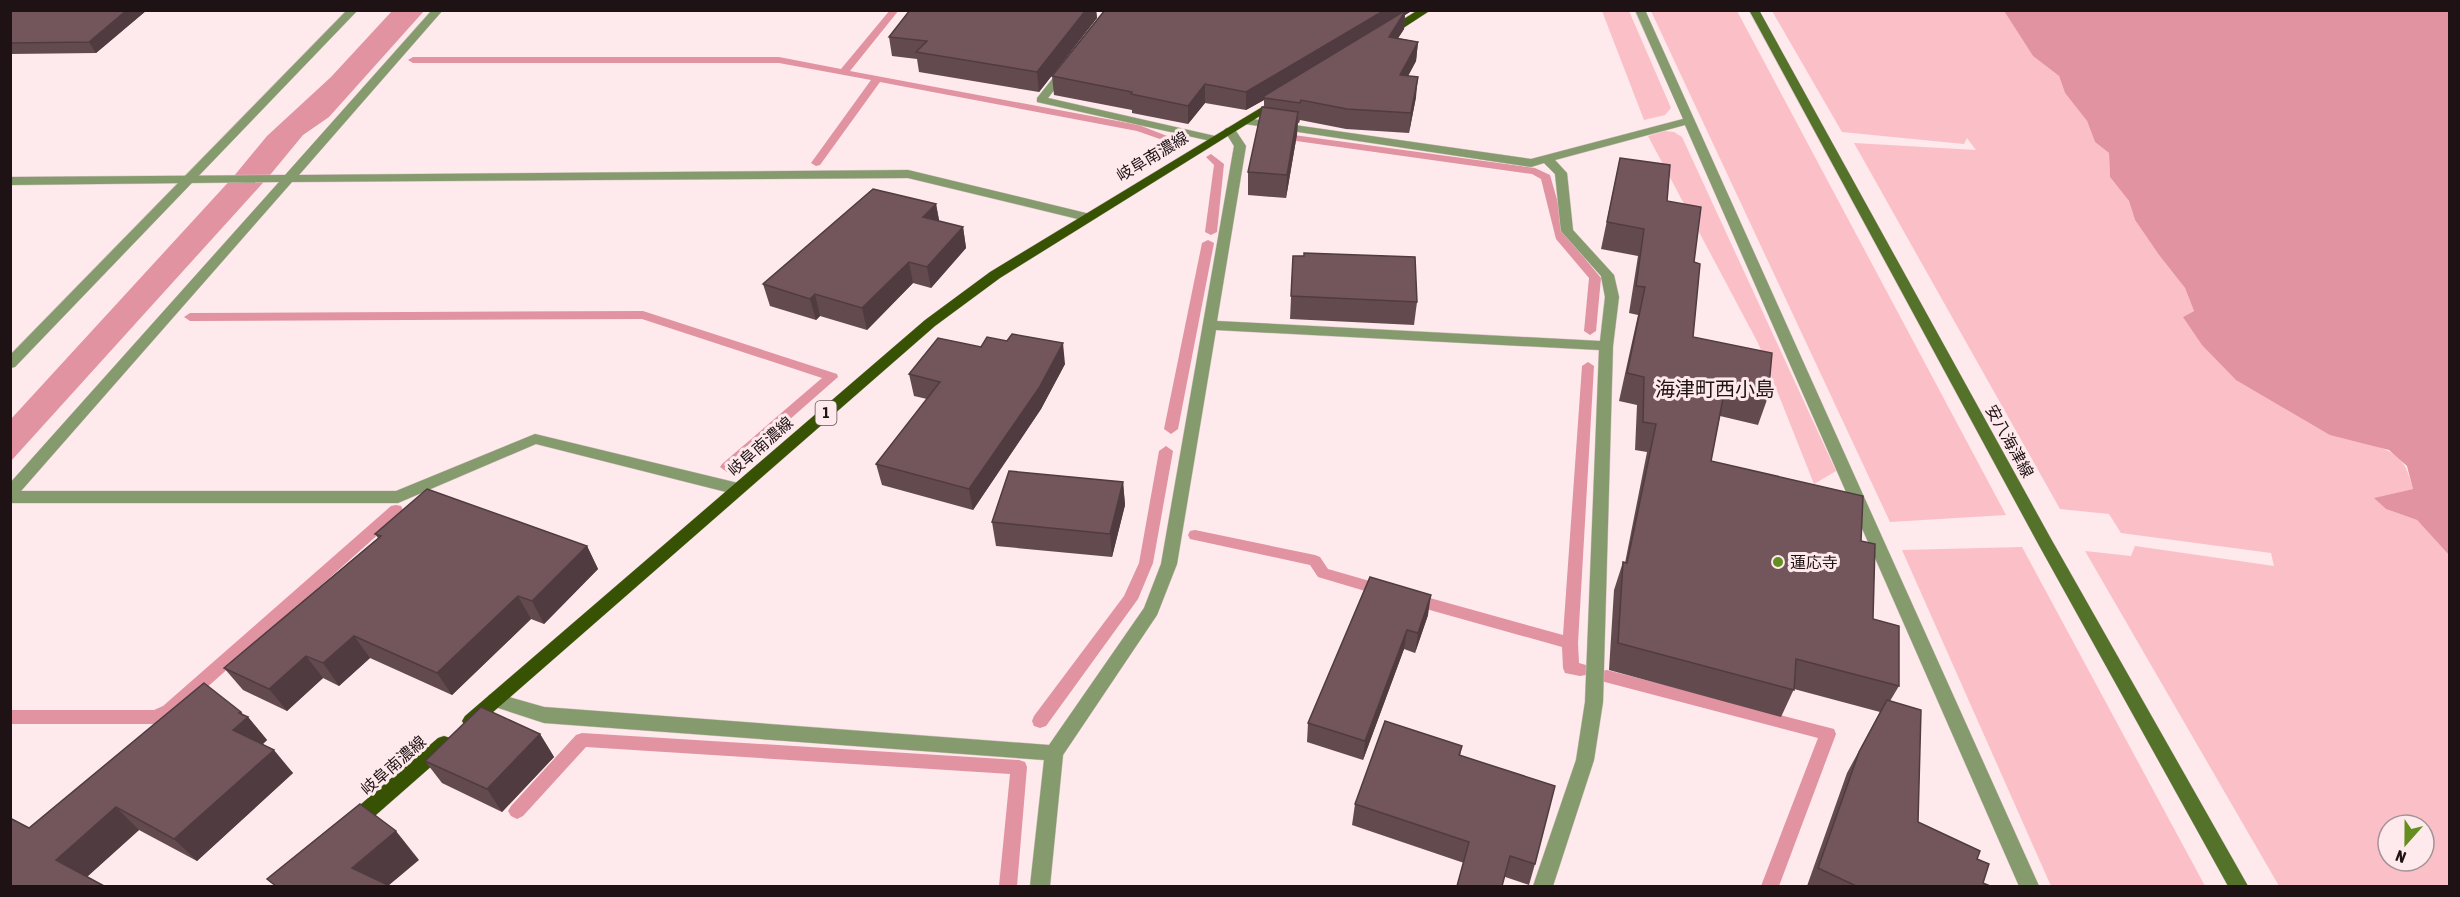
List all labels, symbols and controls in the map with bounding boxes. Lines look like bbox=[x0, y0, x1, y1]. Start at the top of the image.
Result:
street label: 岐阜南濃線 bbox=[1113, 128, 1191, 184]
district label: 海津町西小島 bbox=[1655, 377, 1775, 400]
road number: 1 bbox=[816, 401, 836, 425]
street label: 安八海津線 bbox=[1983, 402, 2037, 480]
street label: 岐阜南濃線 bbox=[724, 413, 796, 479]
place label: 蓮応寺 bbox=[1790, 553, 1838, 571]
marker: 蓮応寺 bbox=[1771, 555, 1785, 569]
street label: 岐阜南濃線 bbox=[357, 732, 429, 798]
north arrow bbox=[2376, 813, 2436, 873]
text: N bbox=[2393, 847, 2408, 867]

